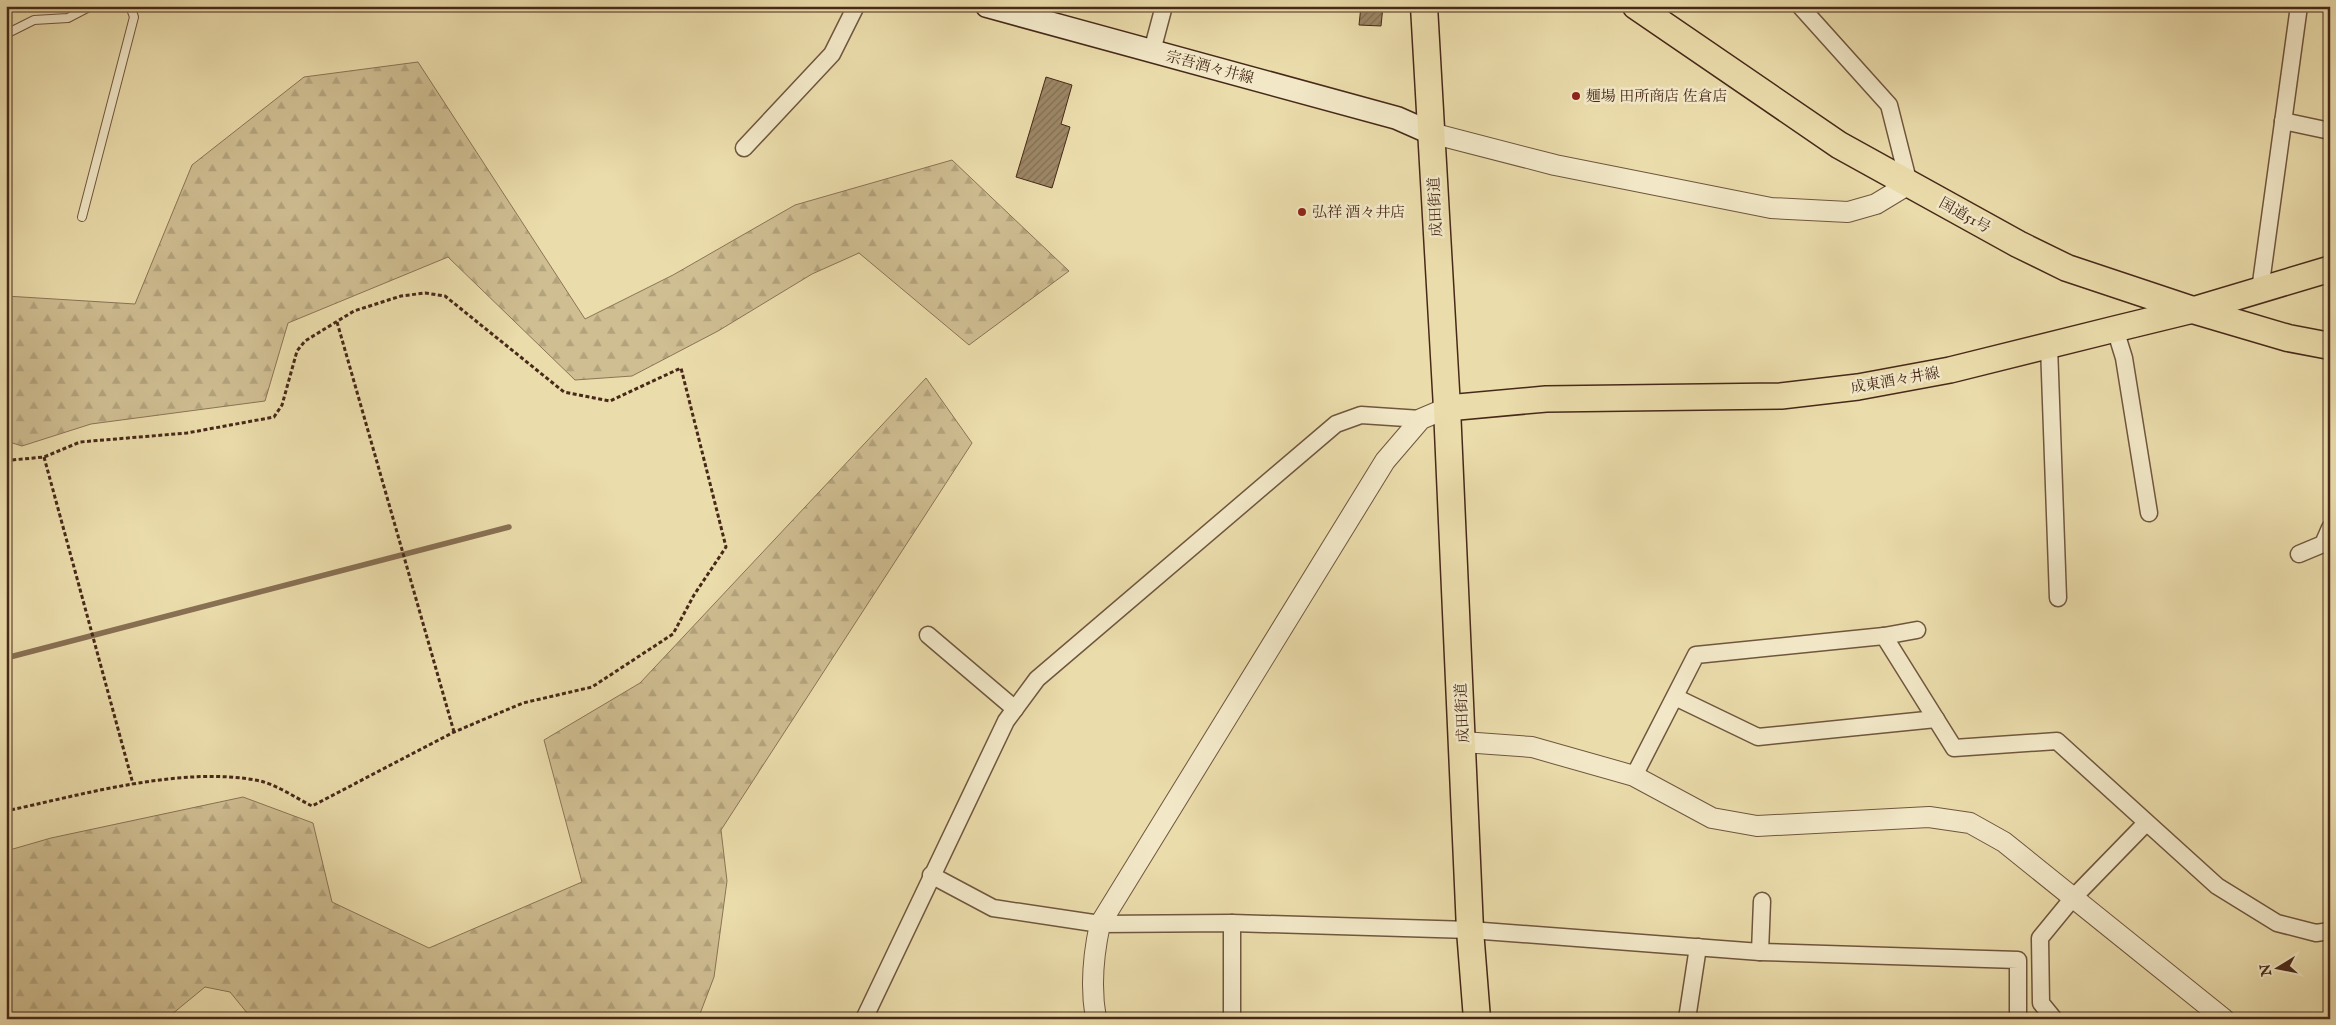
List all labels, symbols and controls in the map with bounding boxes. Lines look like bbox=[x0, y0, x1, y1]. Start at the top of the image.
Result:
street label: 宗吾酒々井線 bbox=[1164, 47, 1256, 88]
place label: 麺場 田所商店 佐倉店 bbox=[1586, 87, 1728, 106]
marker: 麺場 田所商店 佐倉店 bbox=[1570, 90, 1582, 102]
street label: 成田街道 bbox=[1424, 177, 1447, 237]
street label: 国道51号 bbox=[1936, 194, 1994, 237]
place label: 弘祥 酒々井店 bbox=[1312, 203, 1405, 222]
marker: 弘祥 酒々井店 bbox=[1296, 206, 1308, 218]
street label: 成東酒々井線 bbox=[1849, 363, 1941, 398]
street label: 成田街道 bbox=[1451, 683, 1474, 743]
north arrow bbox=[2254, 942, 2304, 992]
text: N bbox=[2256, 963, 2276, 979]

